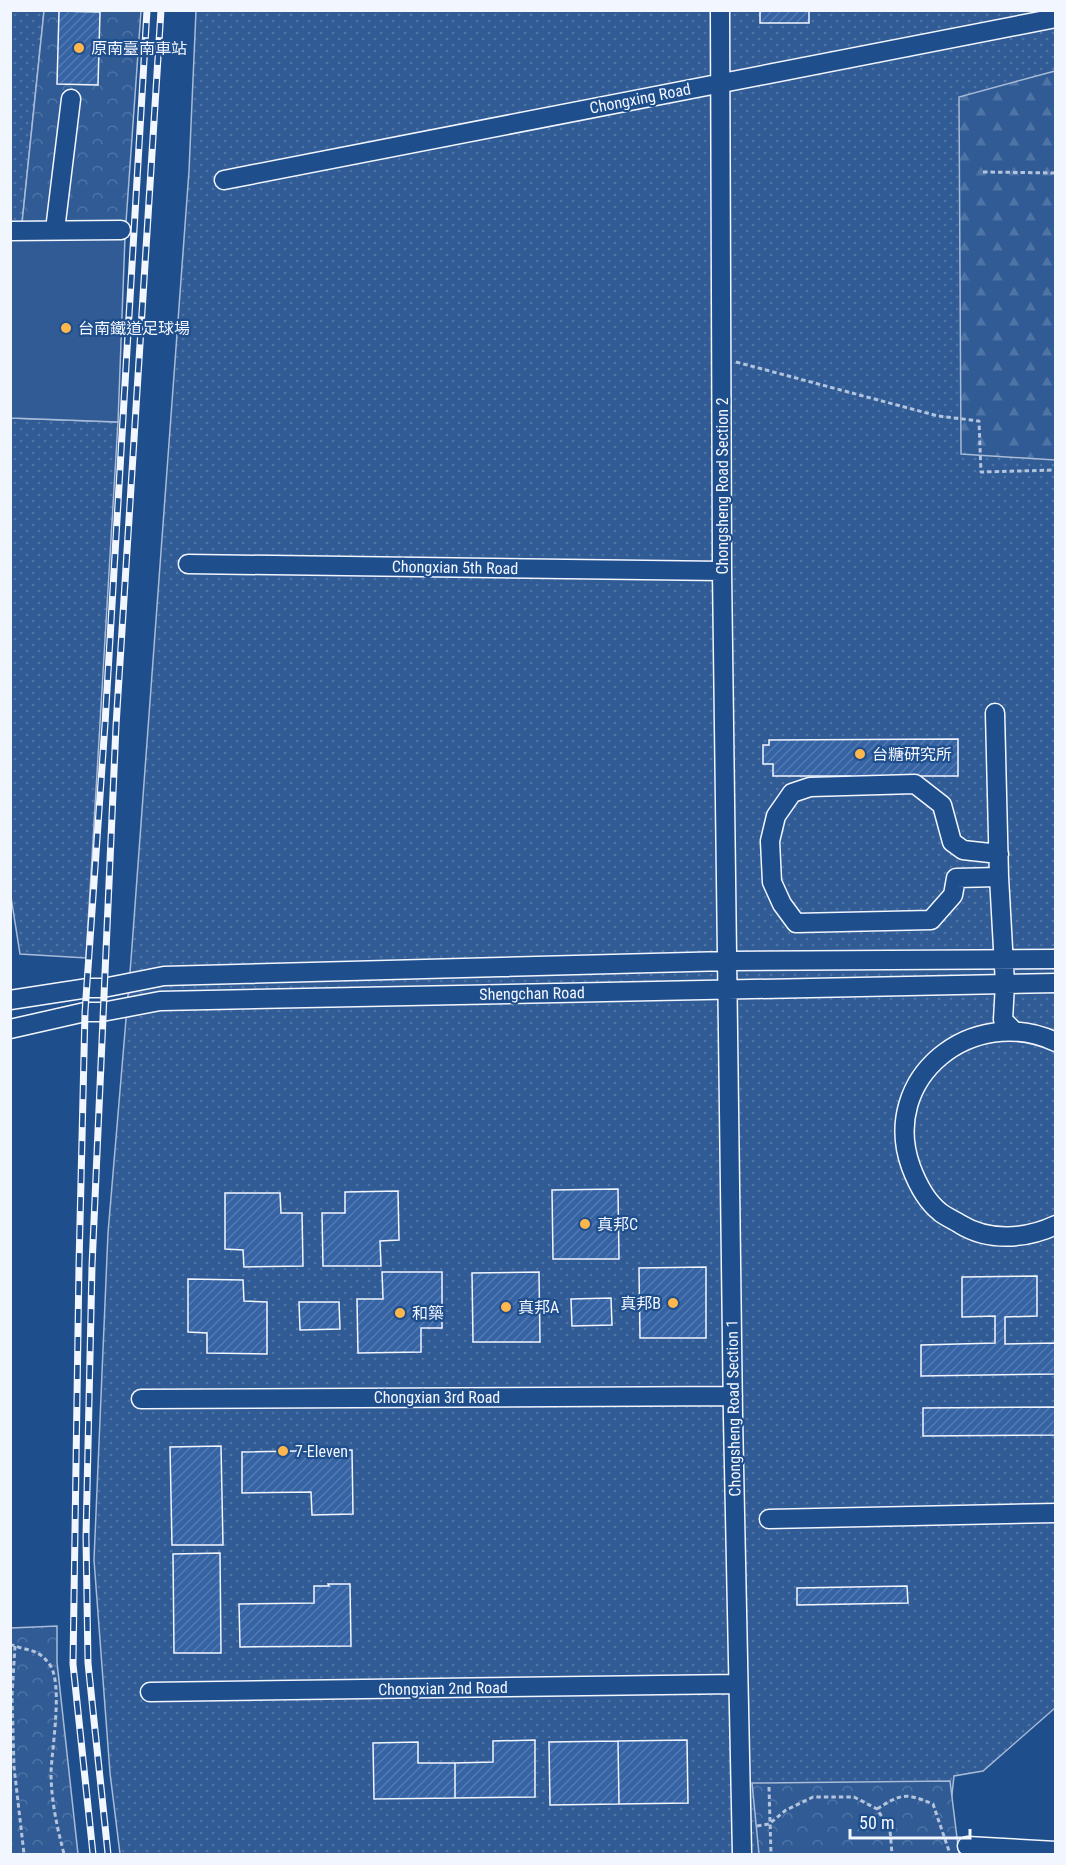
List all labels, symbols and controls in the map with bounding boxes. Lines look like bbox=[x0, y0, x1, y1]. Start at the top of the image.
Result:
place label: 原南臺南車站 bbox=[91, 39, 187, 58]
marker: 原南臺南車站 bbox=[72, 41, 86, 55]
street label: Chongxing Road bbox=[588, 79, 692, 118]
place label: 台南鐵道足球場 bbox=[78, 319, 190, 338]
marker: 台南鐵道足球場 bbox=[59, 321, 73, 335]
street label: Chongsheng Road Section 2 bbox=[713, 397, 732, 575]
street label: Chongxian 5th Road bbox=[392, 557, 518, 578]
place label: 台糖研究所 bbox=[872, 745, 952, 764]
marker: 台糖研究所 bbox=[853, 747, 867, 761]
street label: Shengchan Road bbox=[479, 983, 585, 1004]
place label: 真邦C bbox=[597, 1215, 638, 1234]
marker: 真邦C bbox=[578, 1217, 592, 1231]
place label: 真邦B bbox=[620, 1294, 661, 1313]
marker: 真邦B bbox=[666, 1296, 680, 1310]
place label: 真邦A bbox=[518, 1298, 559, 1317]
marker: 真邦A bbox=[499, 1300, 513, 1314]
place label: 和築 bbox=[412, 1304, 444, 1323]
marker: 和築 bbox=[393, 1306, 407, 1320]
street label: Chongsheng Road Section 1 bbox=[722, 1319, 745, 1497]
street label: Chongxian 3rd Road bbox=[374, 1388, 500, 1407]
place label: 7-Eleven bbox=[295, 1442, 348, 1461]
marker: 7-Eleven bbox=[276, 1444, 290, 1458]
street label: Chongxian 2nd Road bbox=[378, 1678, 508, 1699]
scale bar bbox=[850, 1802, 970, 1840]
text: 50 m bbox=[859, 1812, 894, 1833]

